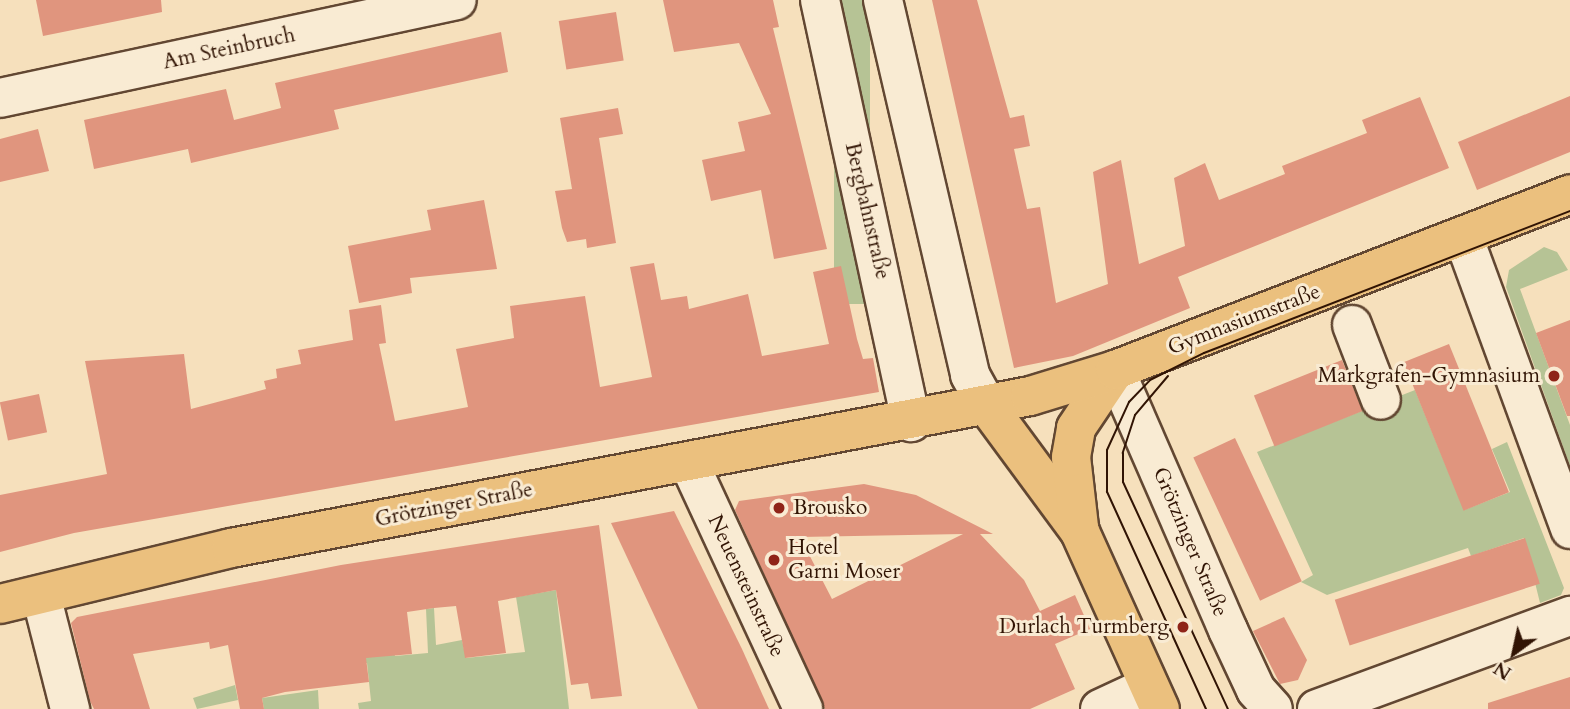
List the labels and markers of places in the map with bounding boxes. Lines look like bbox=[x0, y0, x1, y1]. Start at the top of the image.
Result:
place label: Markgrafen-Gymnasium bbox=[1318, 363, 1540, 389]
marker: Markgrafen-Gymnasium bbox=[1546, 368, 1562, 384]
place label: Brousko bbox=[793, 495, 867, 521]
marker: Brousko bbox=[771, 500, 787, 516]
place label: Hotel Garni Moser bbox=[788, 535, 900, 585]
marker: Hotel Garni Moser bbox=[766, 552, 782, 568]
place label: Durlach Turmberg bbox=[999, 614, 1169, 640]
marker: Durlach Turmberg bbox=[1175, 619, 1191, 635]

